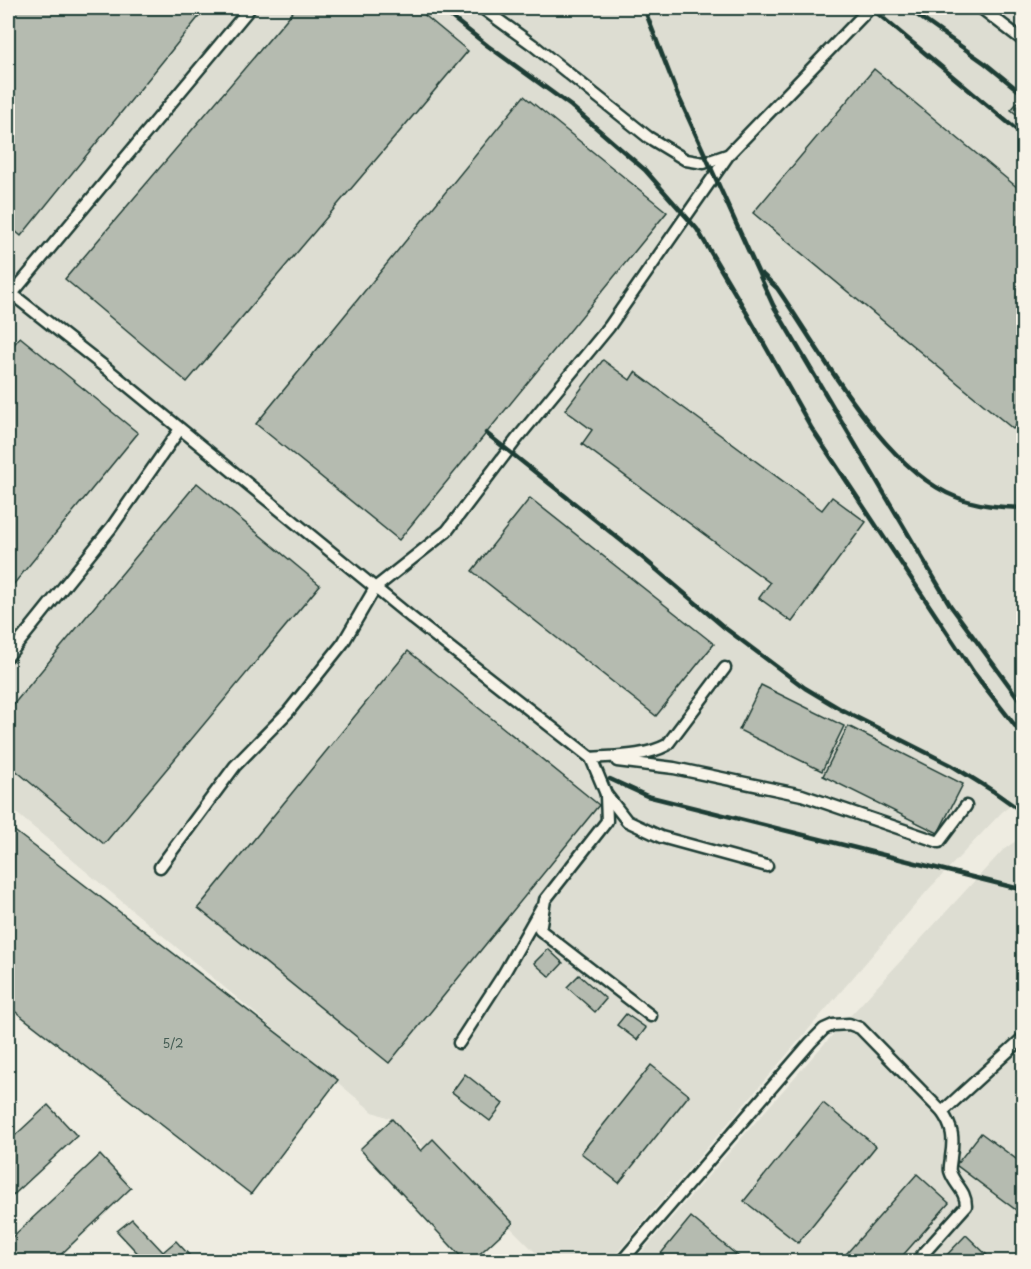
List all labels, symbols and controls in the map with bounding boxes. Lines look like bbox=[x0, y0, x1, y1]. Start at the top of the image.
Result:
house number: 5/2 bbox=[162, 1034, 184, 1052]

